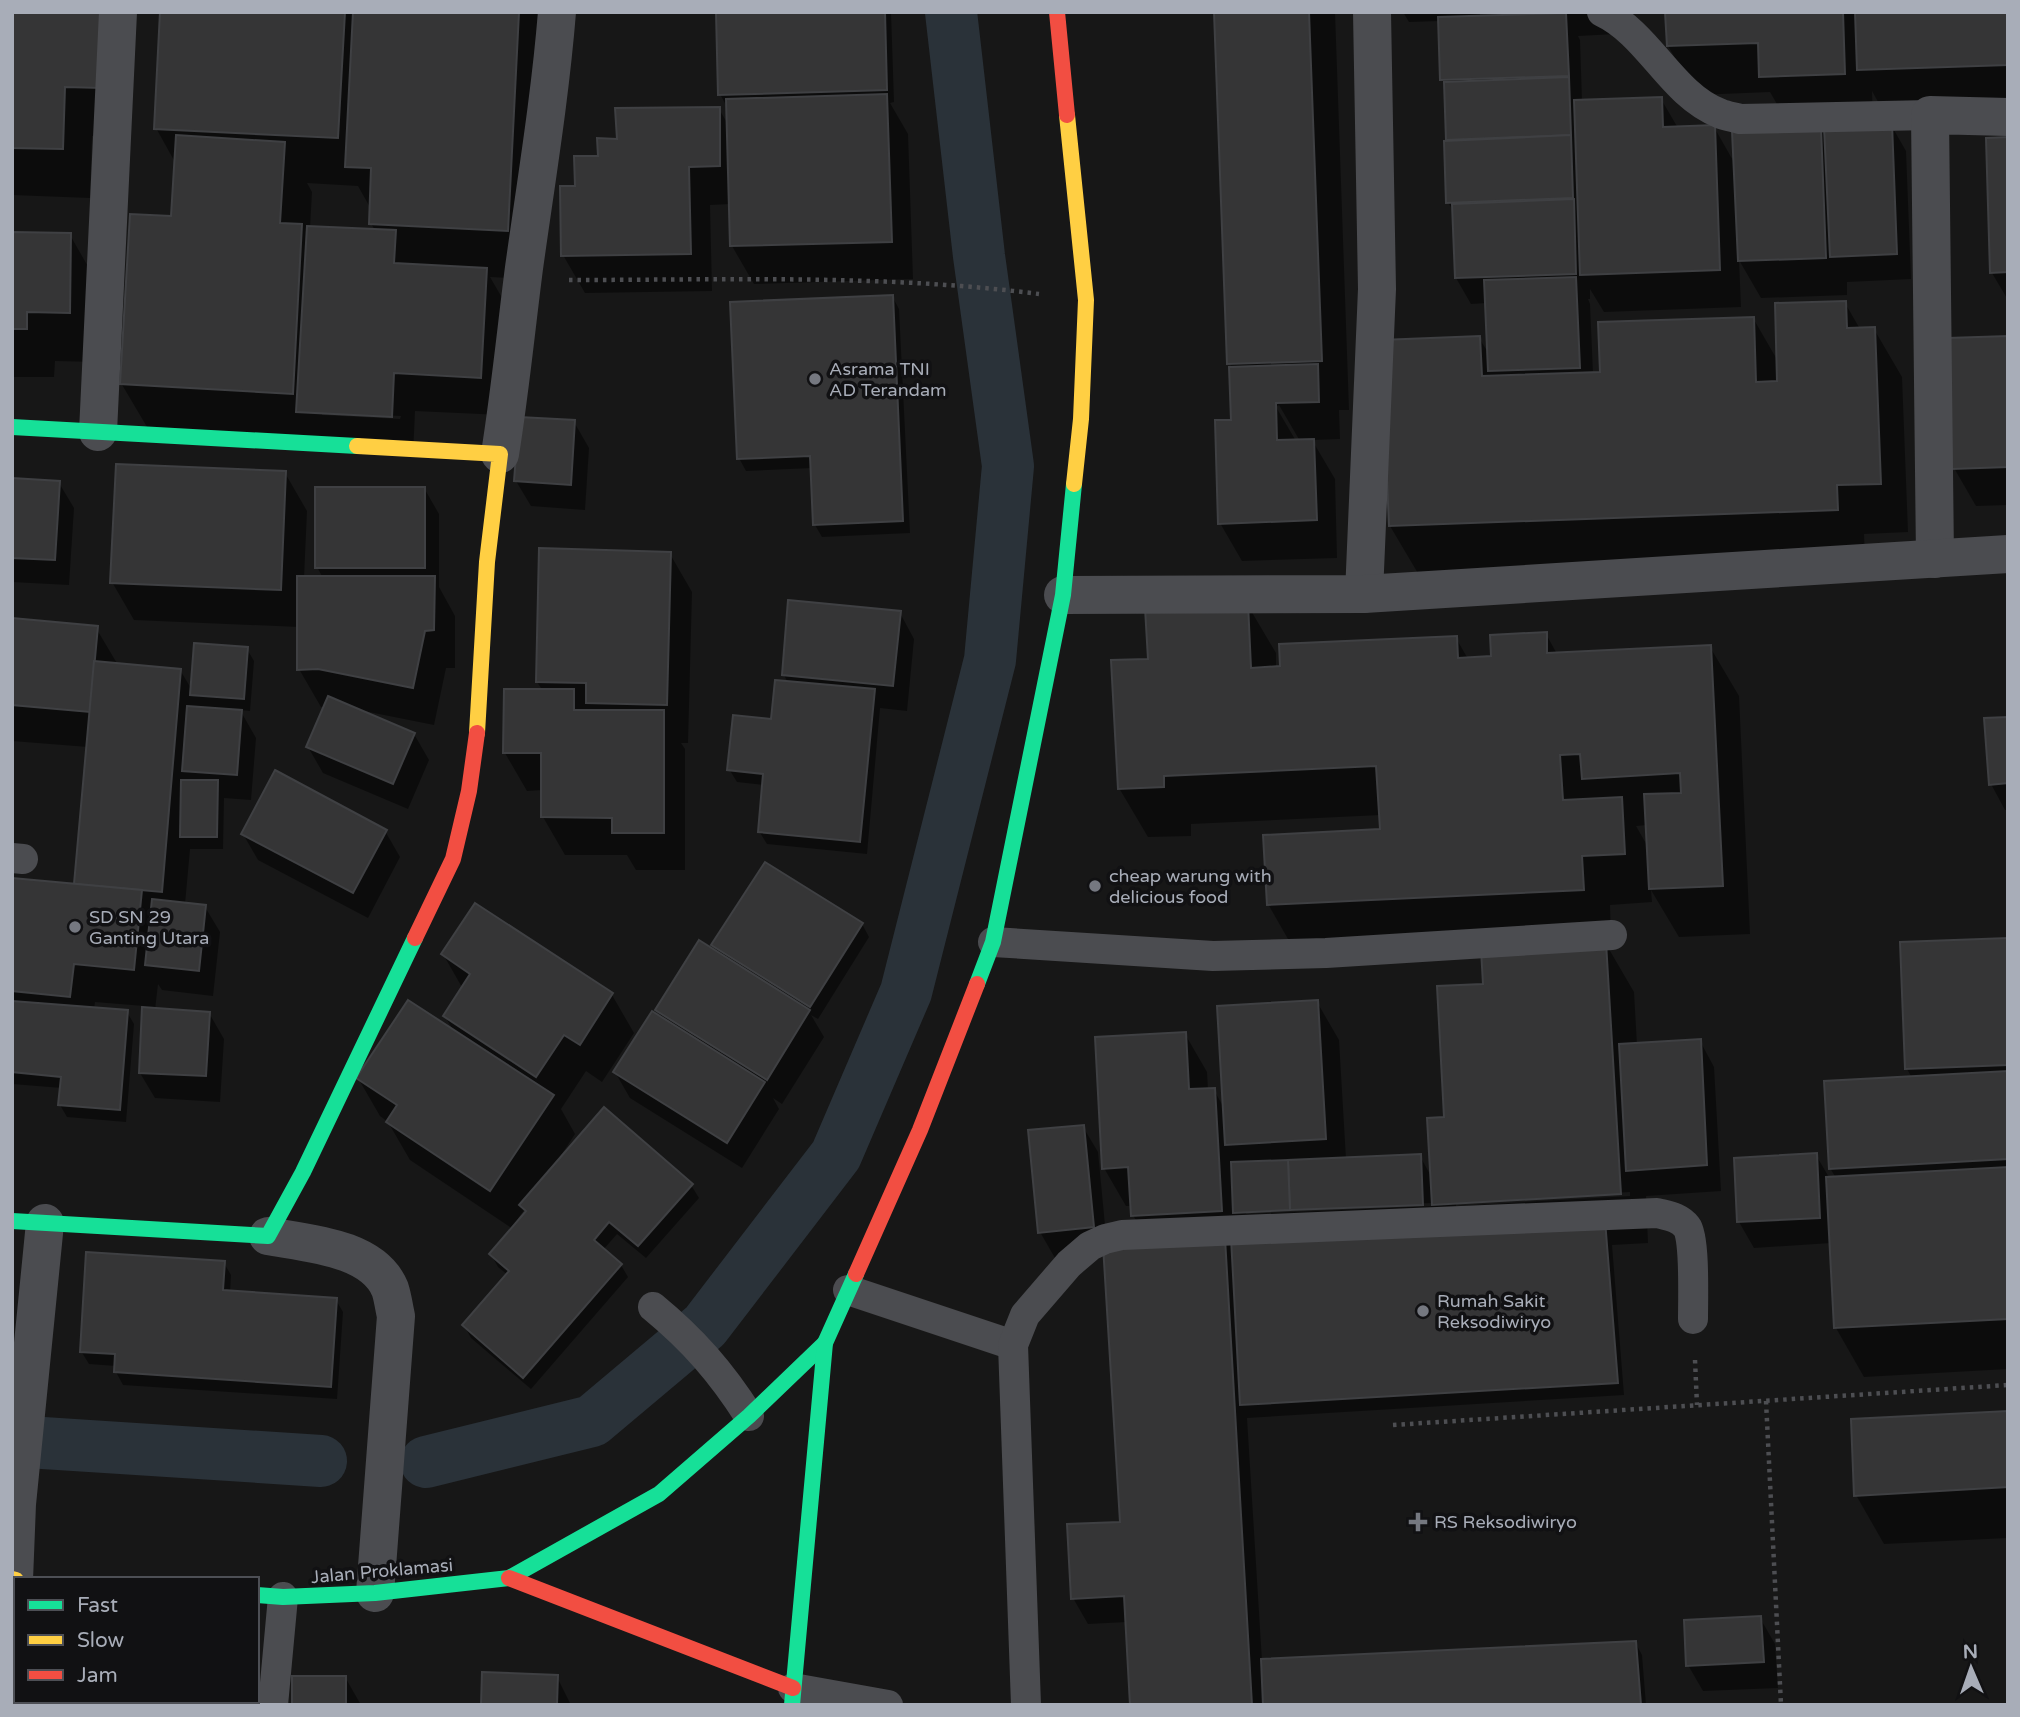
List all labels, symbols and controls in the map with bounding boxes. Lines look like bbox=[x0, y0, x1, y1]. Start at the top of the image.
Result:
place label: Asrama TNI AD Terandam bbox=[829, 358, 947, 401]
marker: Asrama TNI AD Terandam bbox=[807, 371, 823, 387]
place label: cheap warung with delicious food bbox=[1109, 865, 1272, 908]
marker: cheap warung with delicious food bbox=[1087, 878, 1103, 894]
place label: SD SN 29 Ganting Utara bbox=[89, 906, 209, 949]
marker: SD SN 29 Ganting Utara bbox=[67, 919, 83, 935]
place label: Rumah Sakit Reksodiwiryo bbox=[1437, 1290, 1551, 1333]
marker: Rumah Sakit Reksodiwiryo bbox=[1415, 1303, 1431, 1319]
place label: RS Reksodiwiryo bbox=[1434, 1511, 1577, 1533]
marker: RS Reksodiwiryo bbox=[1408, 1512, 1428, 1532]
street label: Jalan Proklamasi bbox=[310, 1554, 454, 1588]
legend bbox=[14, 1577, 259, 1703]
text: Fast bbox=[77, 1593, 118, 1618]
text: Slow bbox=[77, 1628, 125, 1653]
north arrow bbox=[1936, 1633, 2006, 1703]
text: N bbox=[1962, 1641, 1978, 1663]
text: Jam bbox=[77, 1663, 118, 1688]

